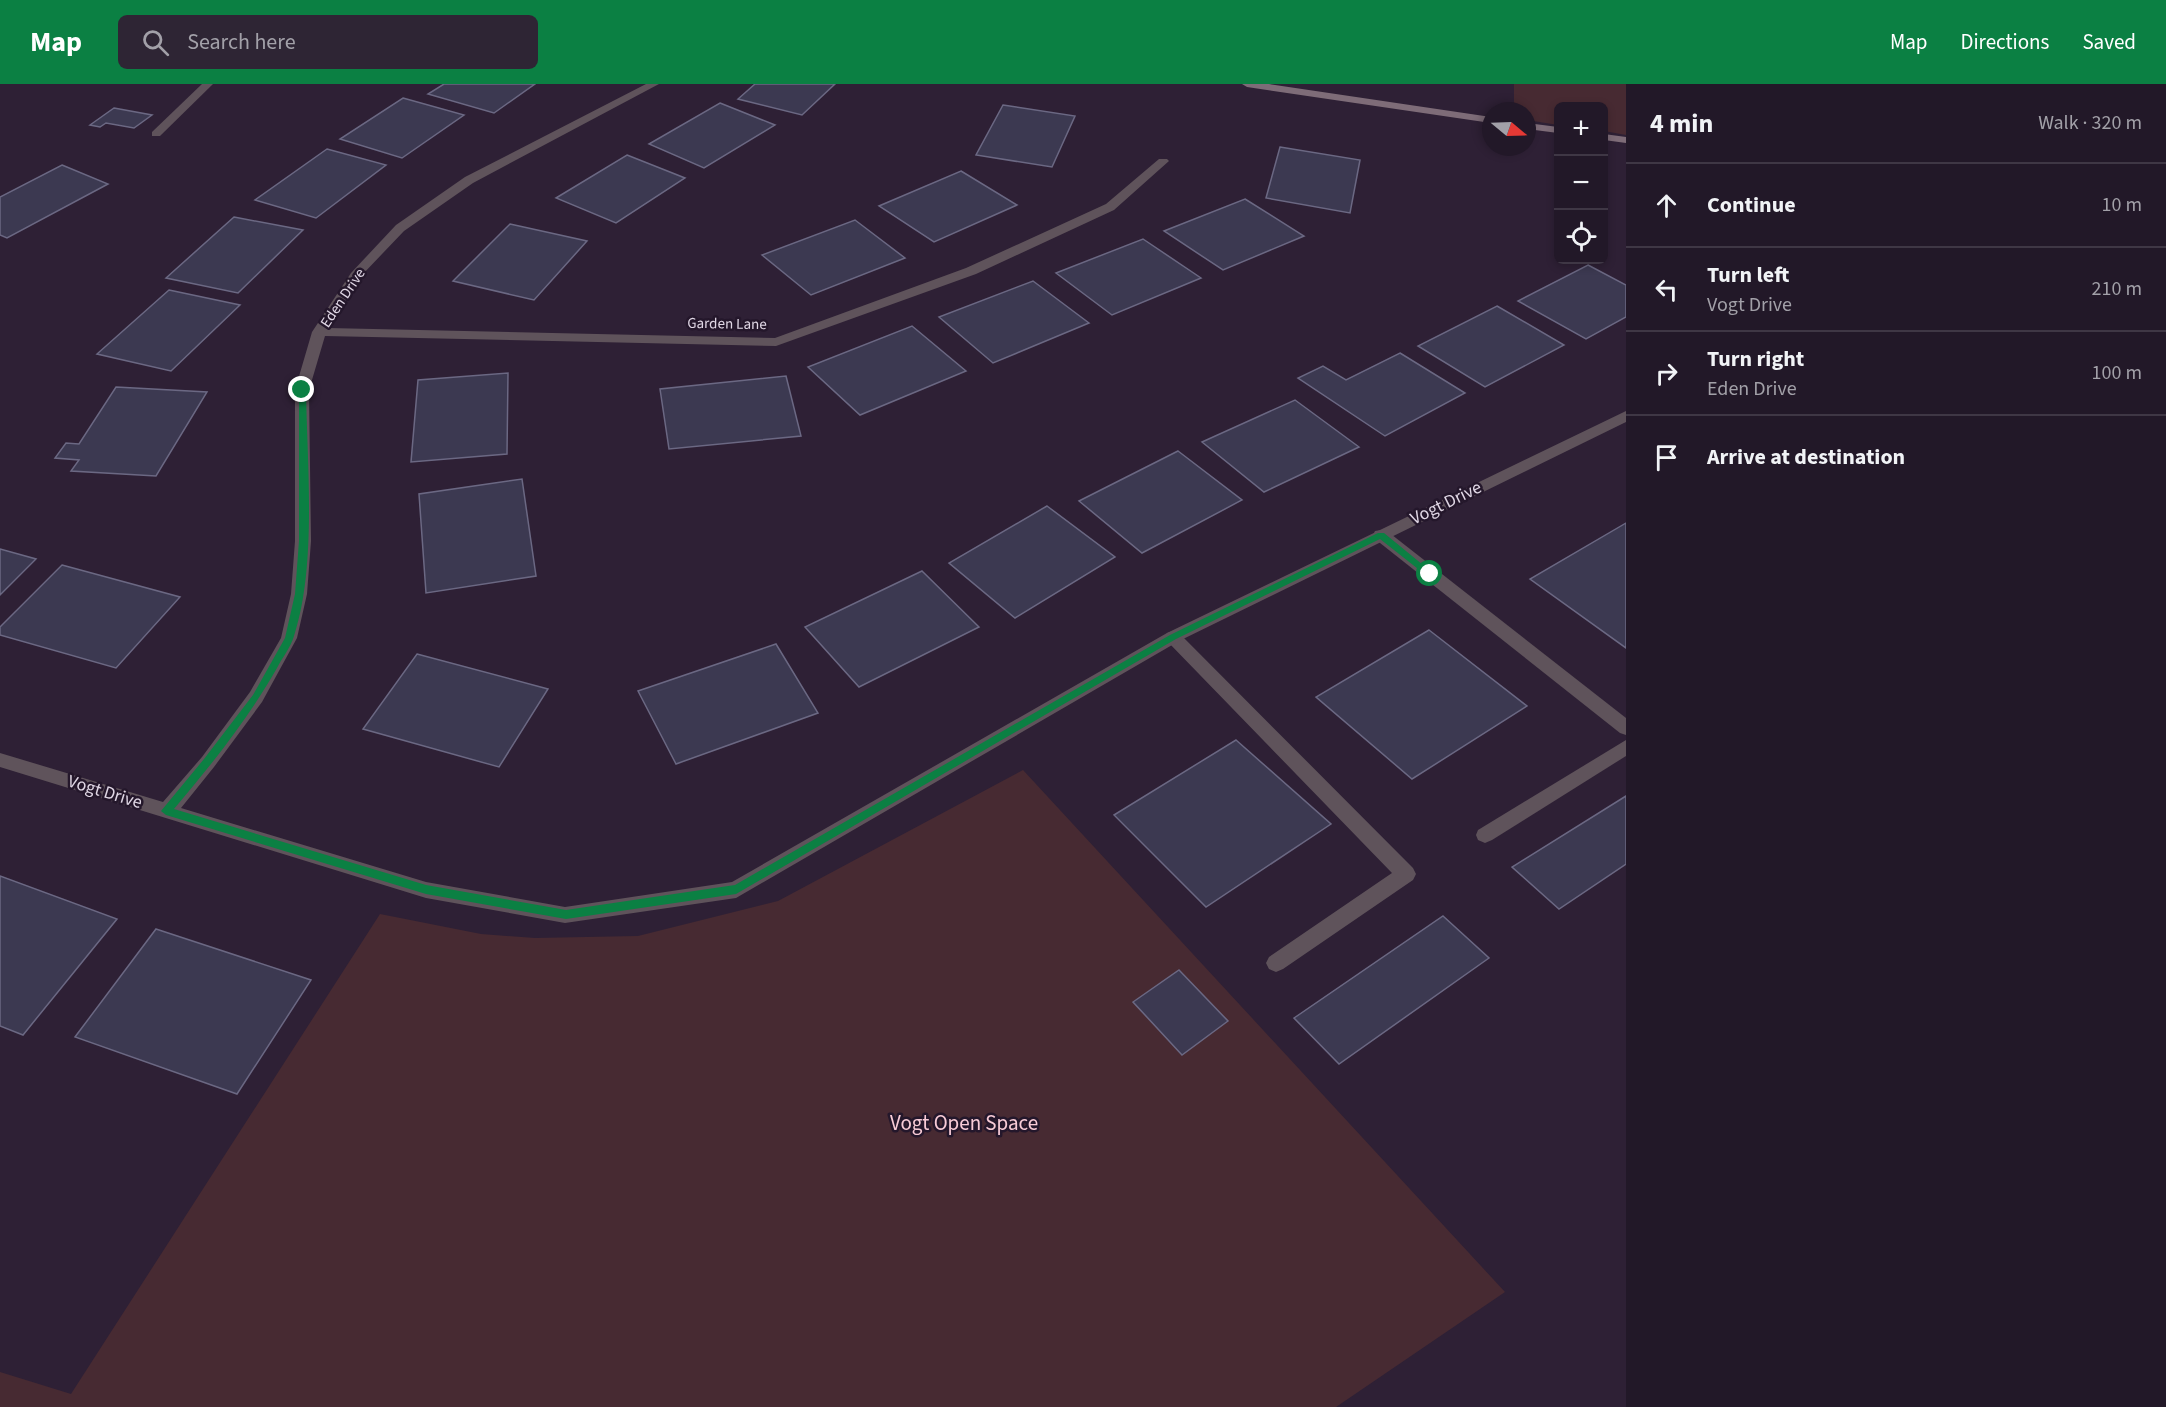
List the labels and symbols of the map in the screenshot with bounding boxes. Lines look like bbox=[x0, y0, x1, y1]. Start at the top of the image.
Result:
north arrow bbox=[1482, 102, 1536, 156]
street label: Eden Drive bbox=[315, 264, 371, 332]
street label: Garden Lane bbox=[687, 313, 767, 335]
route end bbox=[288, 376, 314, 402]
street label: Vogt Drive bbox=[1406, 475, 1486, 531]
route start bbox=[1416, 560, 1442, 586]
street label: Vogt Drive bbox=[65, 769, 145, 815]
park label: Vogt Open Space bbox=[890, 1108, 1038, 1138]

